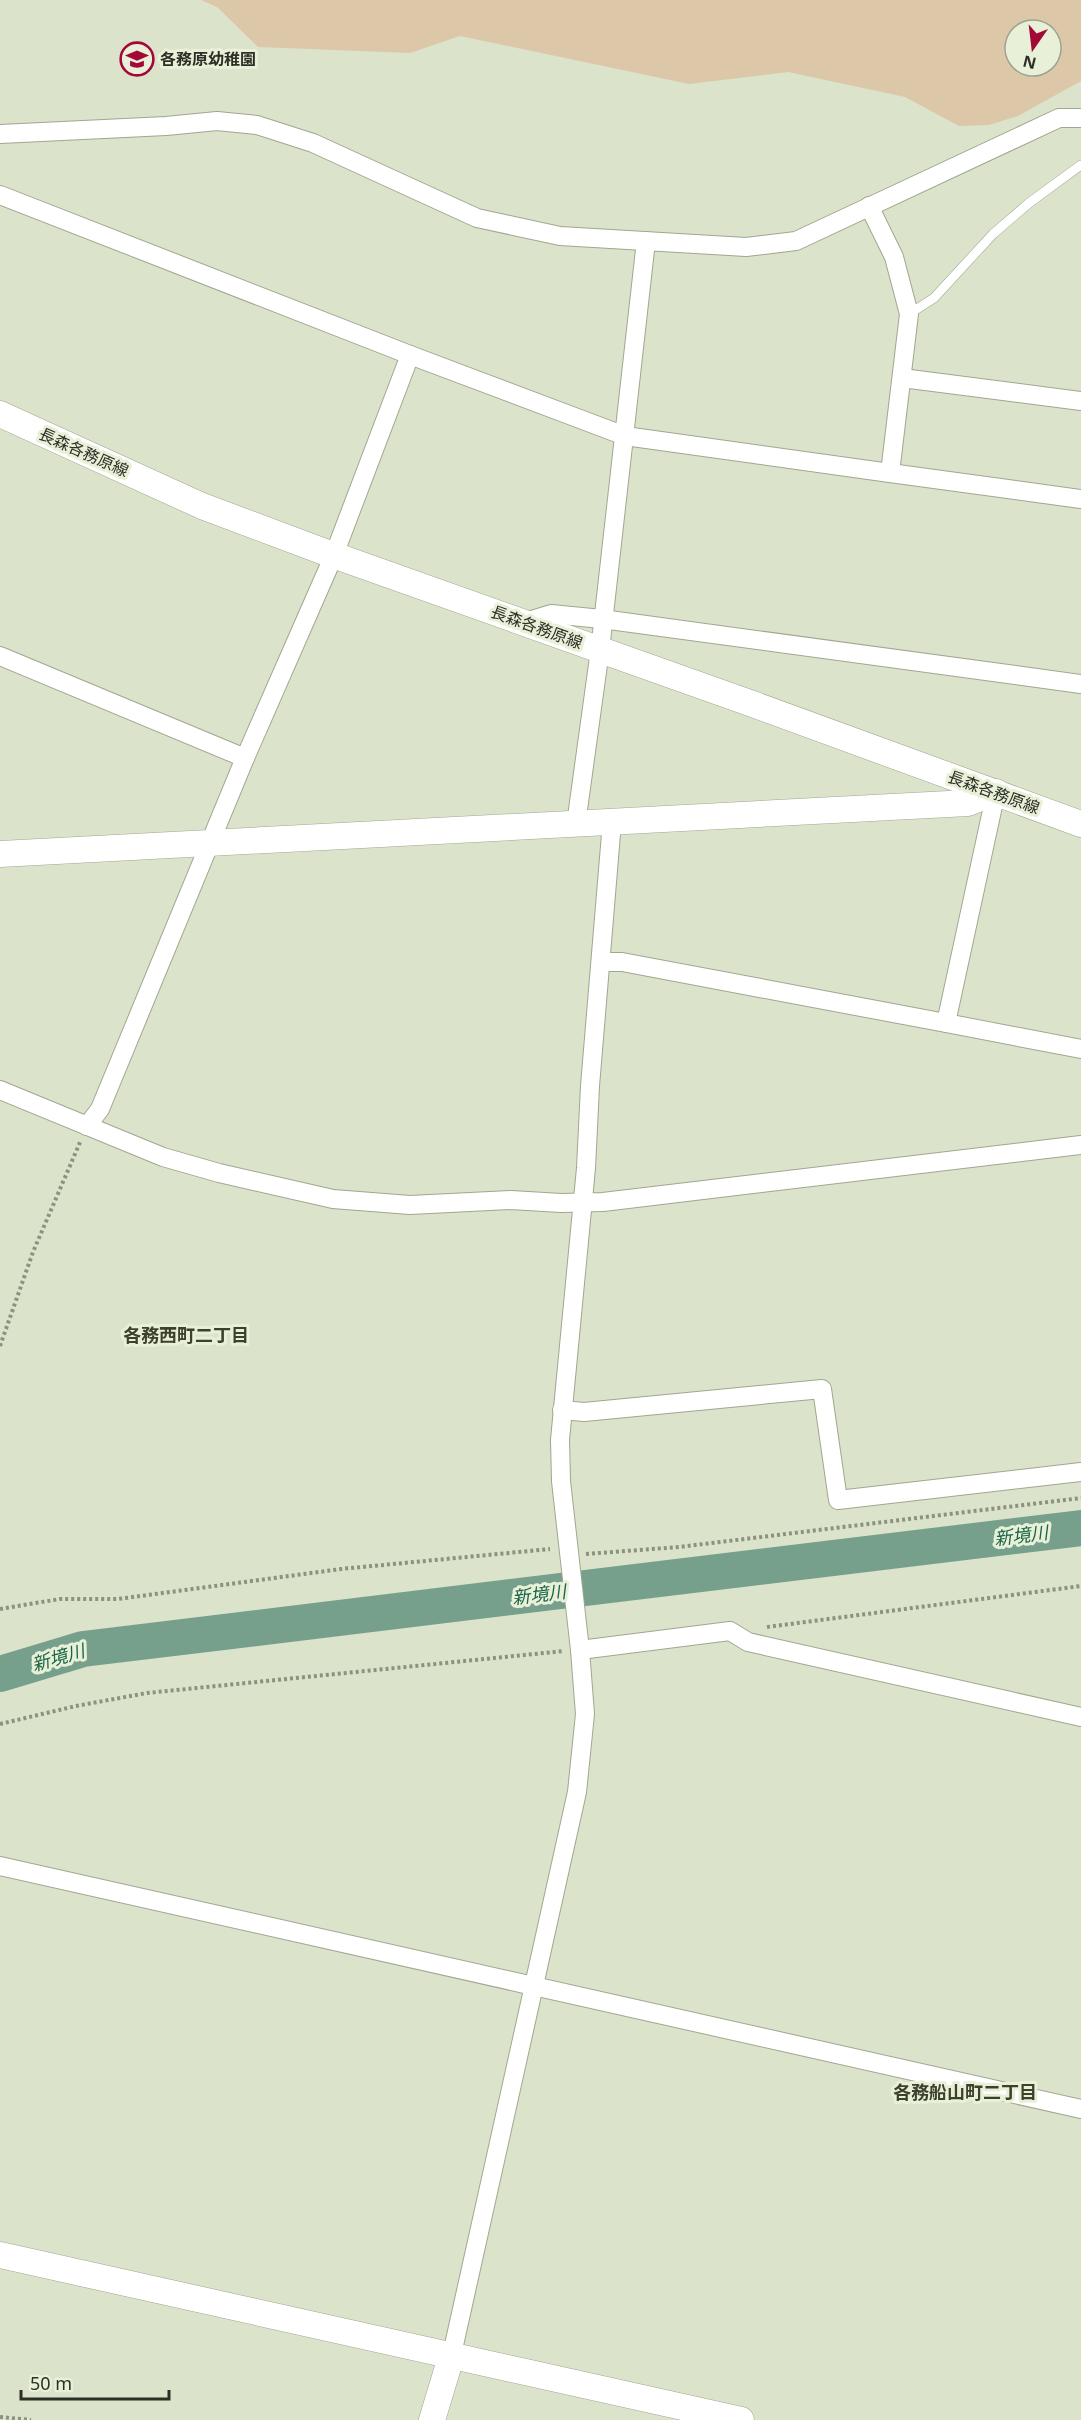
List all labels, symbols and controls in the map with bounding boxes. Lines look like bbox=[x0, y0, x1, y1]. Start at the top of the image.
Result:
north arrow bbox=[1003, 18, 1063, 78]
school or university icon: 各務原幼稚園 bbox=[119, 41, 155, 77]
place label: 各務原幼稚園 bbox=[160, 48, 256, 70]
text: N bbox=[1020, 50, 1038, 75]
street label: 長森各務原線 bbox=[36, 422, 132, 482]
street label: 長森各務原線 bbox=[488, 600, 586, 654]
street label: 長森各務原線 bbox=[945, 765, 1043, 819]
district label: 各務西町二丁目 bbox=[123, 1323, 249, 1347]
water label: 新境川 bbox=[993, 1520, 1051, 1550]
water label: 新境川 bbox=[511, 1579, 569, 1609]
water label: 新境川 bbox=[29, 1637, 89, 1676]
district label: 各務船山町二丁目 bbox=[893, 2080, 1037, 2104]
scale bar bbox=[21, 2363, 170, 2401]
text: 50 m bbox=[30, 2371, 72, 2395]

